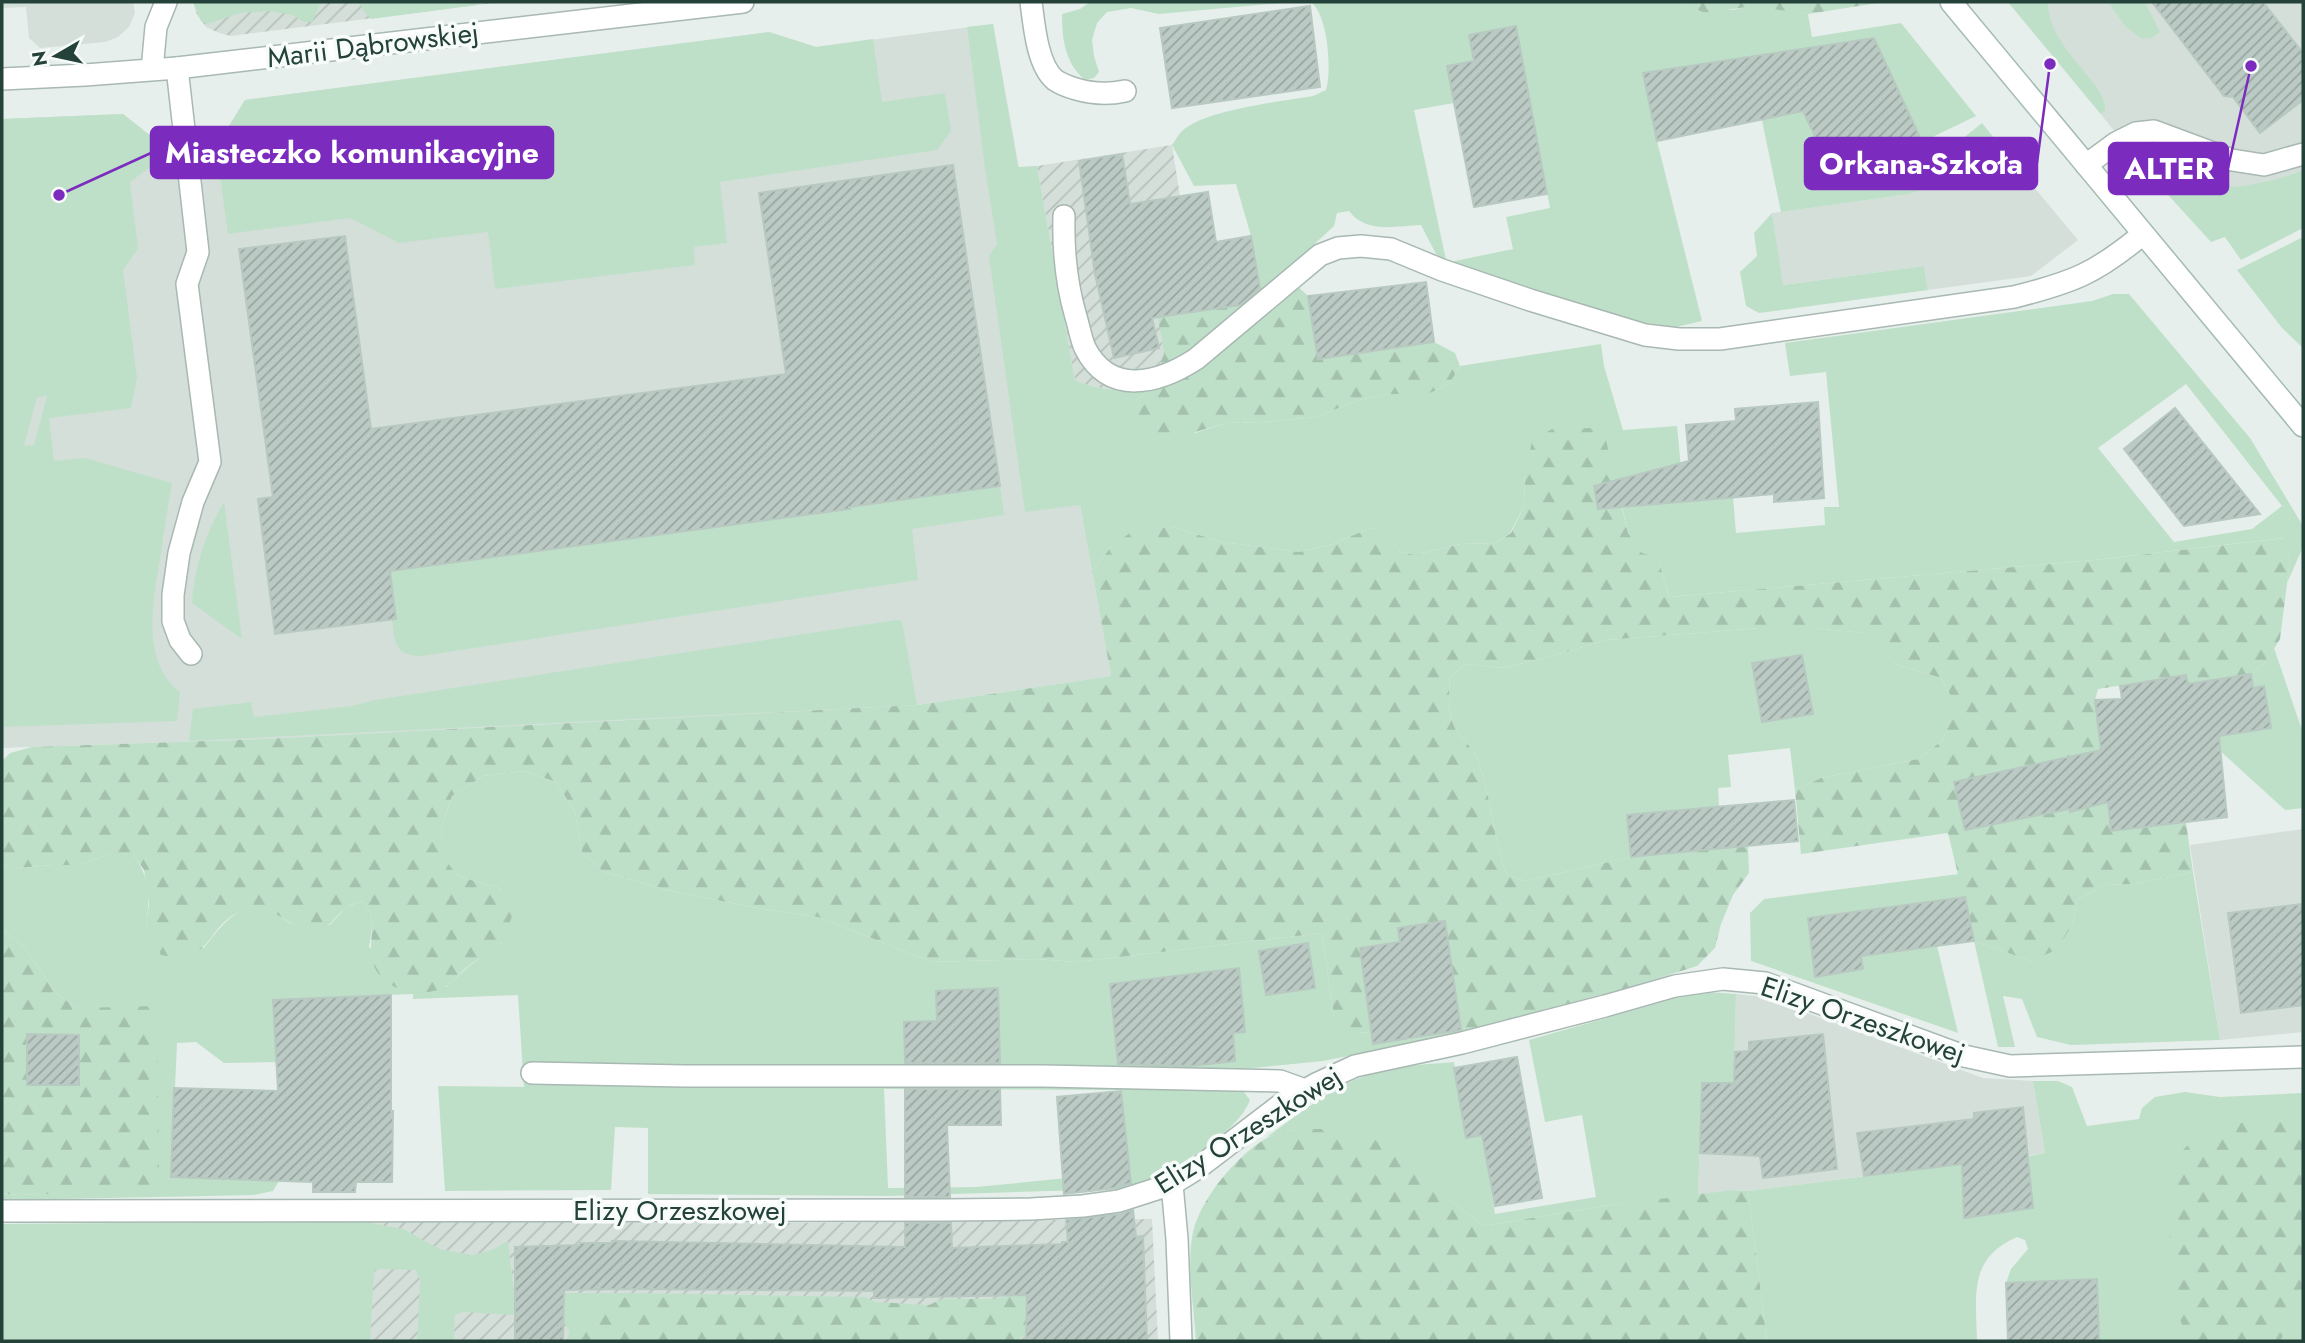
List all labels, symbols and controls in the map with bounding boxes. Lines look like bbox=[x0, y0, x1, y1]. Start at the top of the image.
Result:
street label: Marii Dąbrowskiej bbox=[265, 12, 481, 78]
north arrow bbox=[21, 21, 91, 91]
text: N bbox=[25, 49, 54, 68]
callout: Miasteczko komunikacyjne bbox=[151, 127, 553, 178]
text: Miasteczko komunikacyjne bbox=[165, 131, 539, 174]
callout: Orkana-Szkoła bbox=[1805, 138, 2037, 189]
text: Orkana-Szkoła bbox=[1819, 142, 2023, 185]
callout: ALTER bbox=[2109, 143, 2228, 194]
text: ALTER bbox=[2123, 147, 2215, 190]
street label: Elizy Orzeszkowej bbox=[1755, 966, 1971, 1074]
street label: Elizy Orzeszkowej bbox=[1147, 1056, 1349, 1204]
street label: Elizy Orzeszkowej bbox=[573, 1190, 787, 1231]

